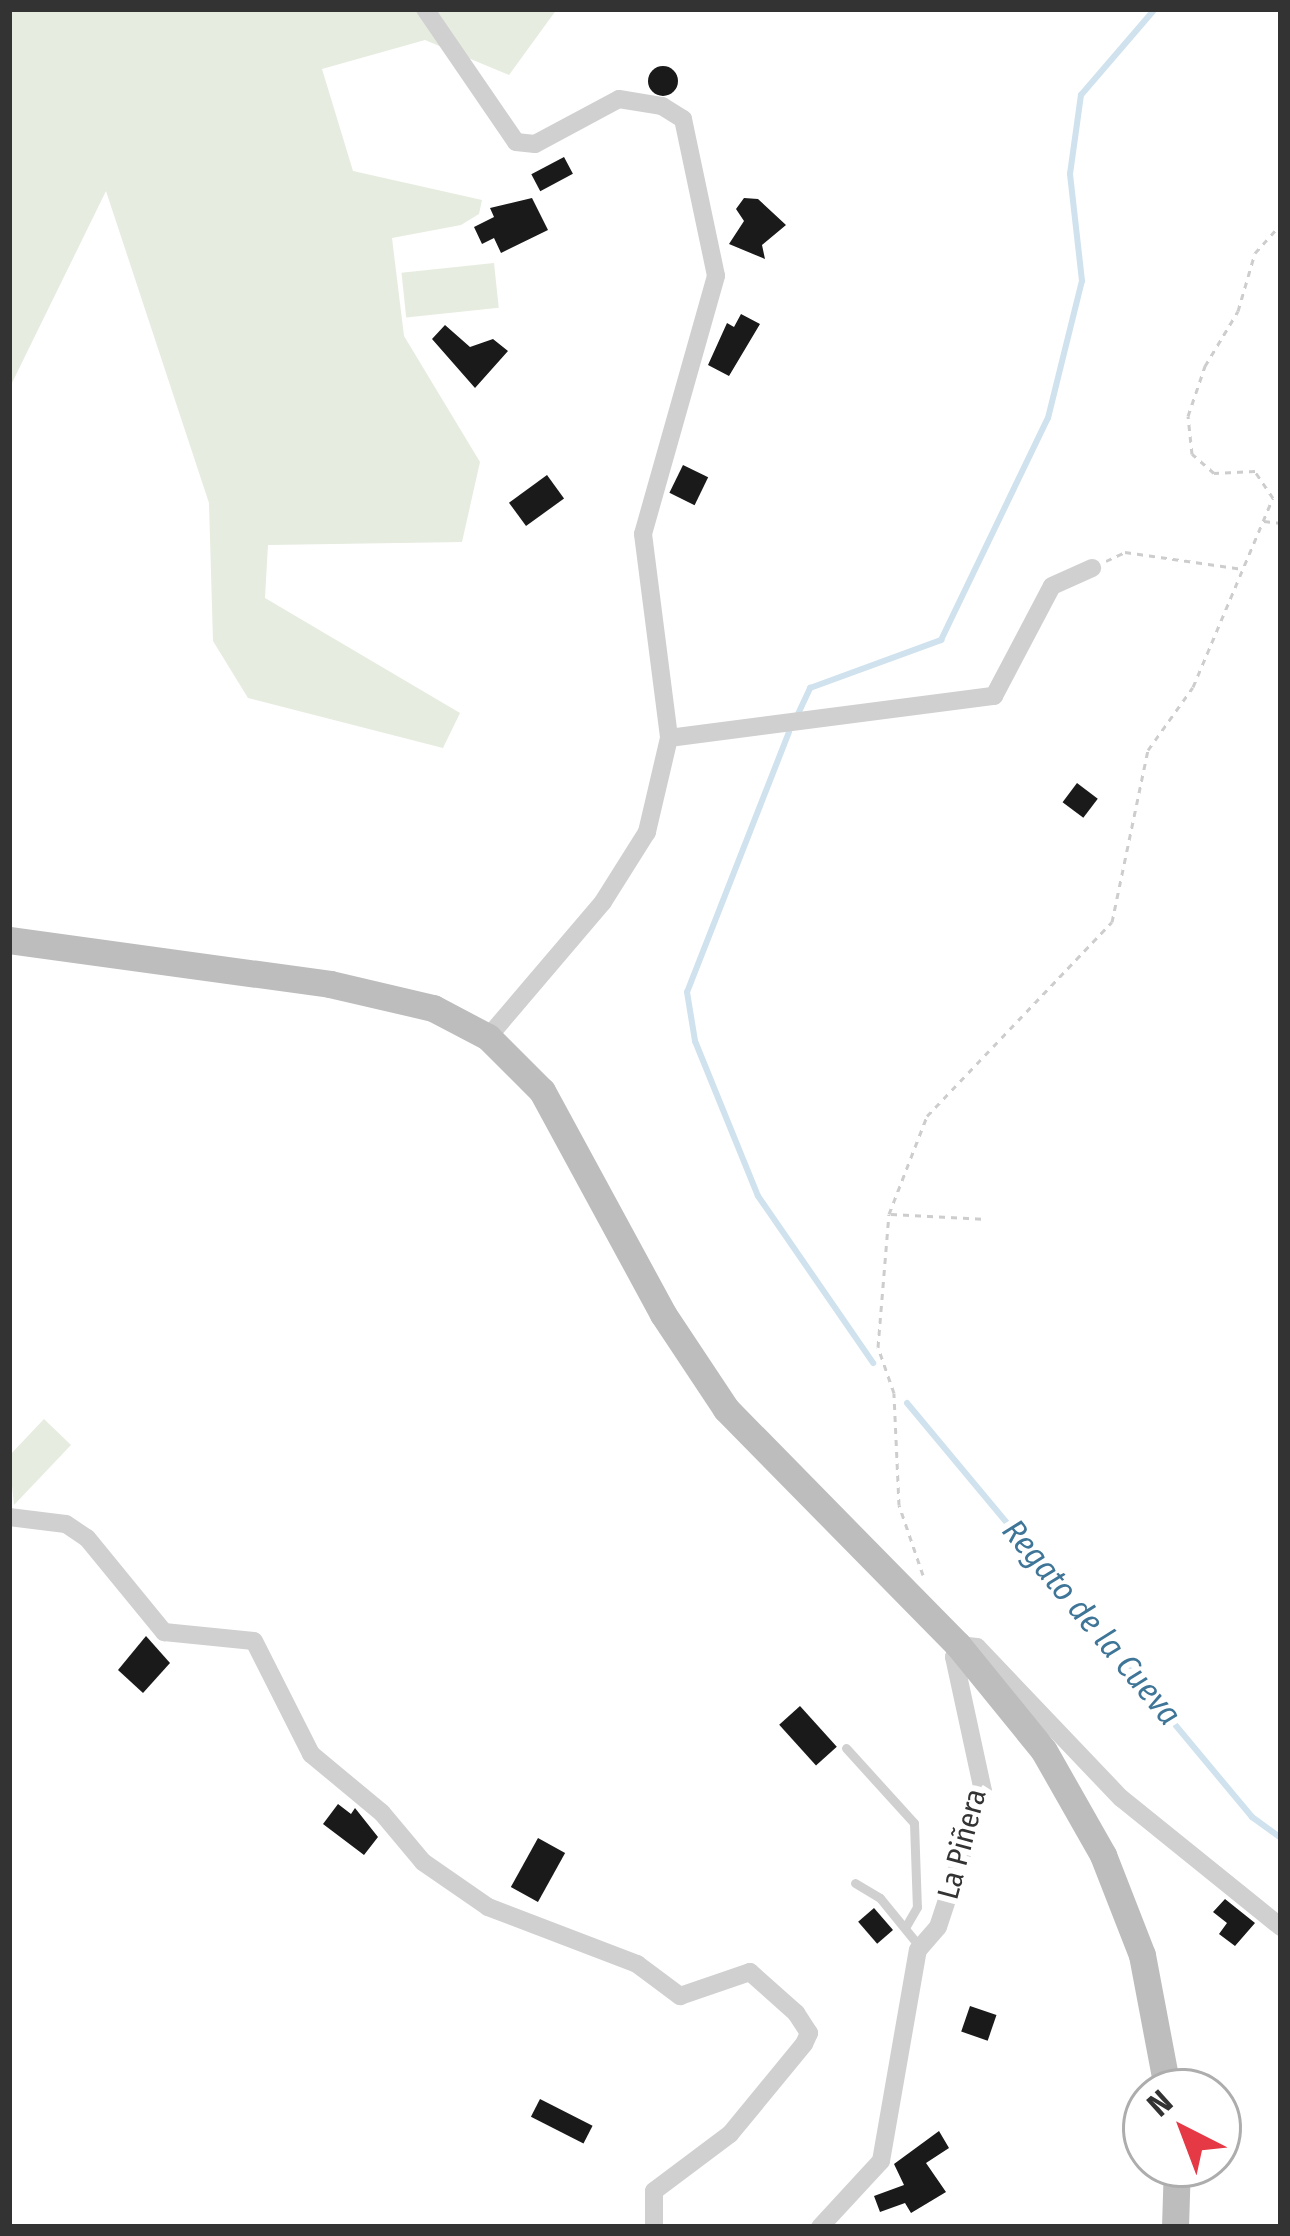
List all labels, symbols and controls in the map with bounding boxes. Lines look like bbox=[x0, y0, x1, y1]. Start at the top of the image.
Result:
water label: Regato de la Cueva bbox=[993, 1512, 1189, 1734]
street label: La Piñera bbox=[930, 1785, 994, 1903]
north arrow bbox=[1122, 2068, 1242, 2188]
text: N bbox=[1139, 2082, 1181, 2125]

